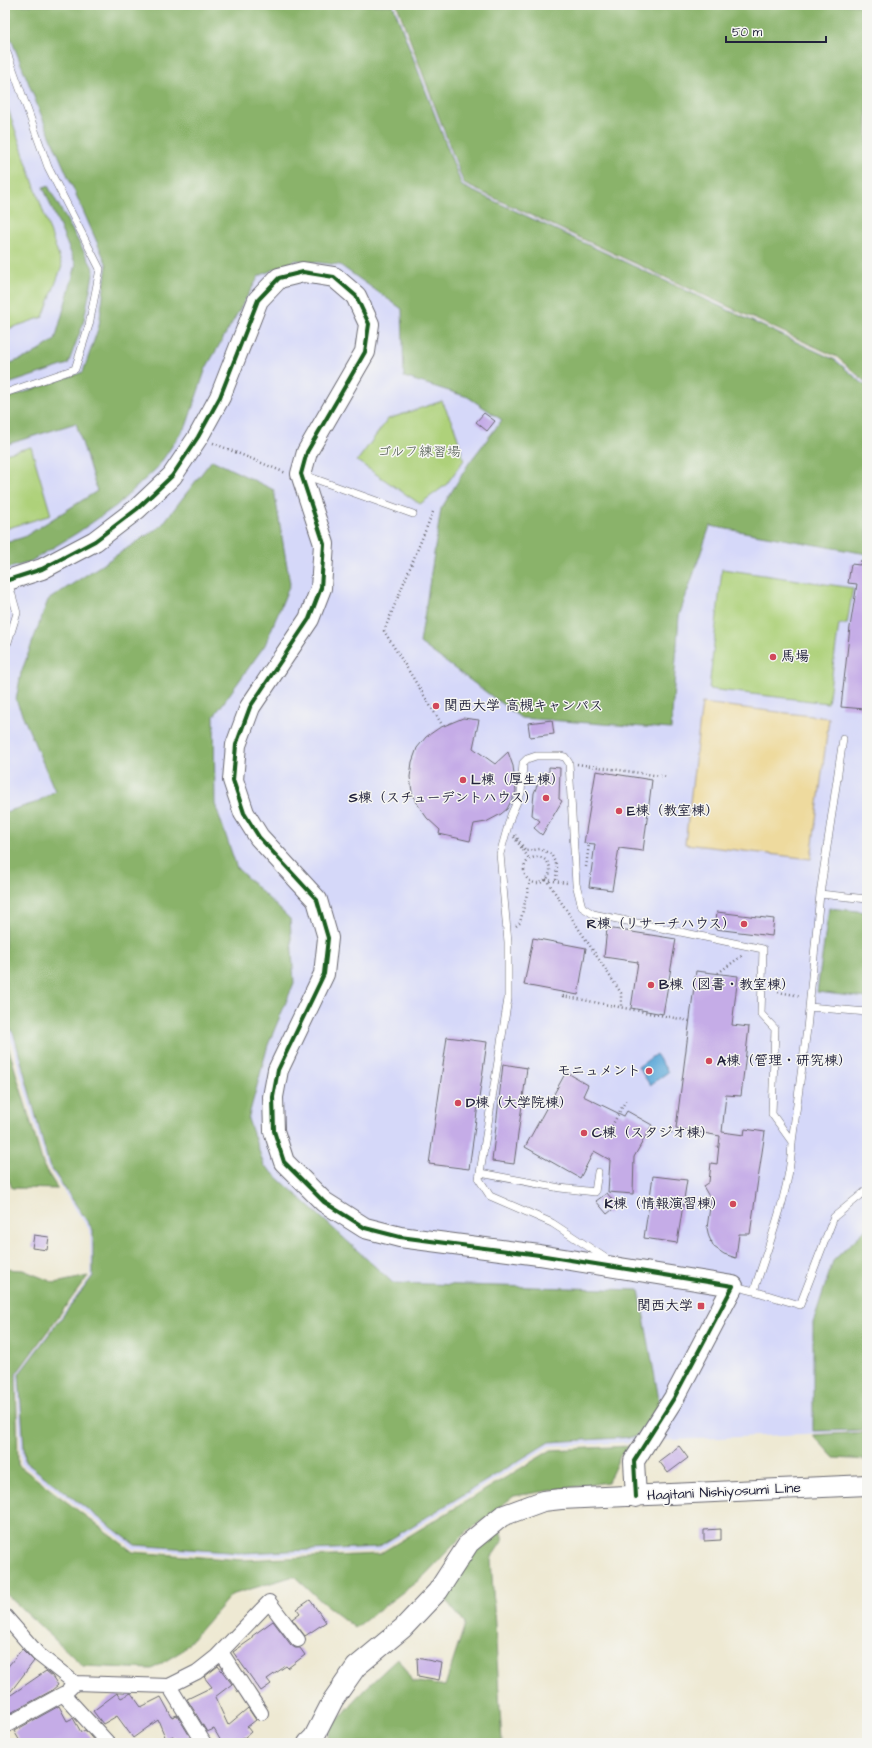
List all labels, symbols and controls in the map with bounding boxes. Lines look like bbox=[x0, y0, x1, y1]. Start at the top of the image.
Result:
scale bar bbox=[726, 18, 826, 44]
text: 50 m bbox=[732, 24, 763, 41]
park label: ゴルフ練習場 bbox=[377, 442, 461, 462]
place label: 馬場 bbox=[781, 647, 809, 667]
marker: 馬場 bbox=[768, 652, 778, 662]
place label: 関西大学 高槻キャンパス bbox=[444, 696, 603, 716]
marker: 関西大学 高槻キャンパス bbox=[431, 701, 441, 711]
place label: L棟（厚生棟） bbox=[471, 770, 565, 790]
marker: L棟（厚生棟） bbox=[458, 775, 468, 785]
place label: S棟（スチューデントハウス） bbox=[348, 788, 538, 808]
marker: S棟（スチューデントハウス） bbox=[541, 793, 551, 803]
place label: E棟（教室棟） bbox=[627, 801, 719, 821]
marker: E棟（教室棟） bbox=[614, 806, 624, 816]
place label: R棟（リサーチハウス） bbox=[587, 914, 736, 934]
marker: R棟（リサーチハウス） bbox=[739, 919, 749, 929]
place label: B棟（図書・教室棟） bbox=[659, 975, 795, 995]
marker: B棟（図書・教室棟） bbox=[646, 980, 656, 990]
place label: A棟（管理・研究棟） bbox=[717, 1051, 852, 1071]
marker: A棟（管理・研究棟） bbox=[704, 1056, 714, 1066]
place label: モニュメント bbox=[557, 1061, 641, 1081]
marker: モニュメント bbox=[644, 1066, 654, 1076]
place label: D棟（大学院棟） bbox=[466, 1093, 573, 1113]
marker: D棟（大学院棟） bbox=[453, 1098, 463, 1108]
place label: C棟（スタジオ棟） bbox=[592, 1123, 714, 1143]
marker: C棟（スタジオ棟） bbox=[579, 1128, 589, 1138]
place label: K棟（情報演習棟） bbox=[605, 1194, 725, 1214]
marker: K棟（情報演習棟） bbox=[728, 1199, 738, 1209]
place label: 関西大学 bbox=[637, 1296, 693, 1316]
marker: 関西大学 bbox=[696, 1301, 706, 1311]
street label: Hagitani Nishiyosumi Line bbox=[647, 1478, 802, 1506]

